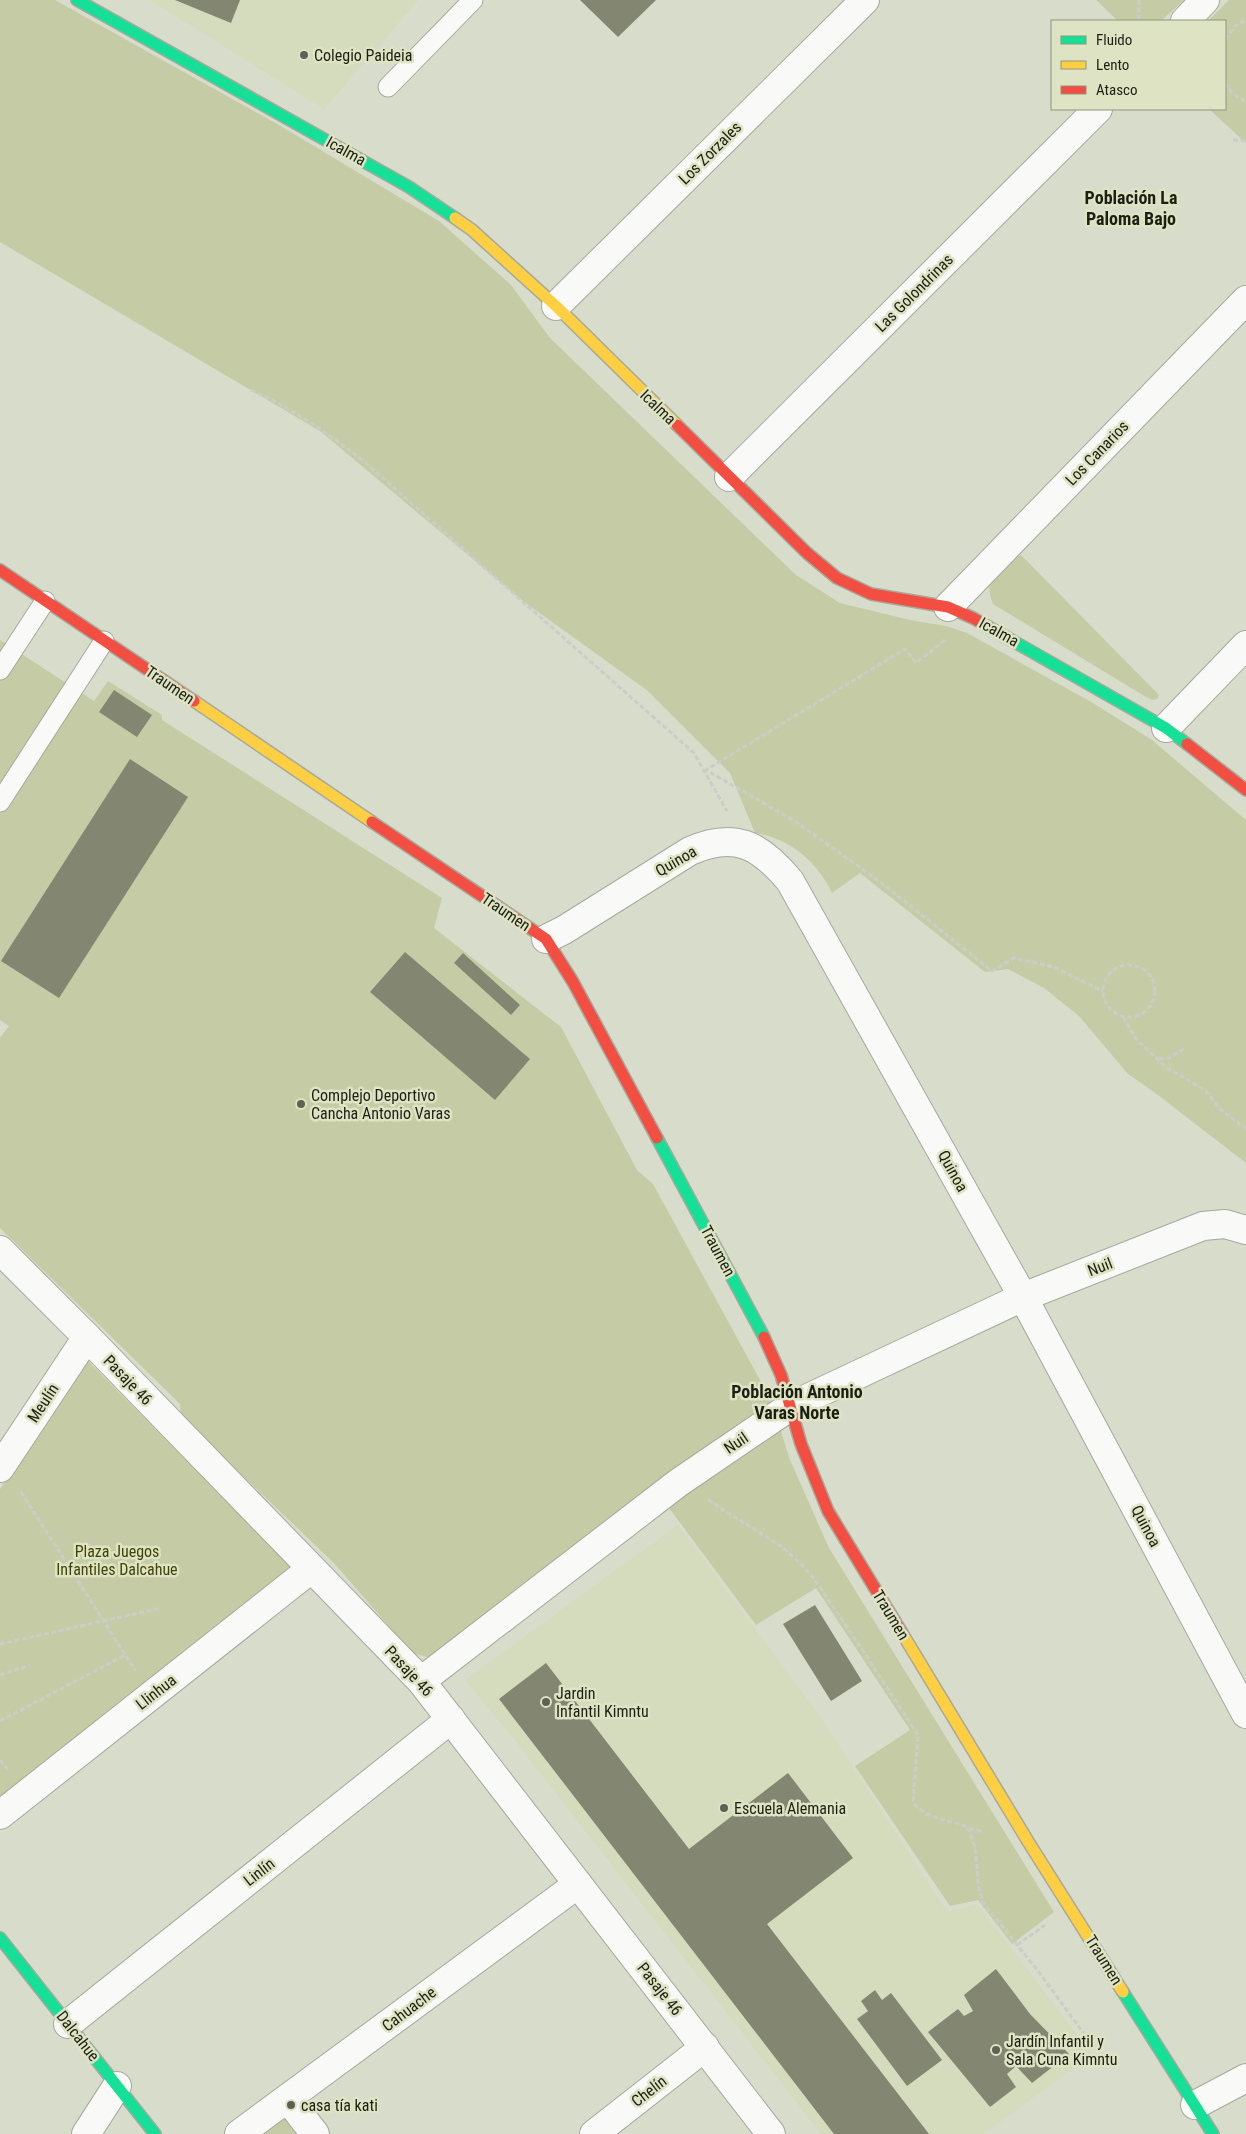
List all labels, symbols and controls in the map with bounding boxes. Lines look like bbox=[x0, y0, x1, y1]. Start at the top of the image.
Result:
legend bbox=[1051, 20, 1226, 110]
text: Fluido bbox=[1096, 31, 1132, 49]
place label: Colegio Paideia bbox=[314, 46, 412, 65]
marker: Colegio Paideia bbox=[298, 49, 310, 61]
text: Lento bbox=[1096, 56, 1129, 74]
text: Atasco bbox=[1096, 81, 1137, 99]
street label: Los Zorzales bbox=[675, 118, 745, 188]
street label: Icalma bbox=[323, 132, 369, 170]
district label: Población La Paloma Bajo bbox=[1085, 187, 1177, 229]
street label: Las Golondrinas bbox=[871, 250, 957, 336]
street label: Icalma bbox=[636, 385, 680, 429]
street label: Los Canarios bbox=[1061, 417, 1133, 489]
street label: Icalma bbox=[976, 613, 1022, 651]
street label: Traumen bbox=[142, 662, 198, 708]
street label: Quinoa bbox=[652, 842, 700, 880]
street label: Traumen bbox=[478, 889, 534, 935]
place label: Complejo Deportivo Cancha Antonio Varas bbox=[311, 1086, 450, 1123]
marker: Complejo Deportivo Cancha Antonio Varas bbox=[295, 1098, 307, 1110]
street label: Quinoa bbox=[934, 1147, 972, 1195]
street label: Traumen bbox=[697, 1222, 739, 1280]
street label: Nuil bbox=[1085, 1254, 1115, 1280]
street label: Pasaje 46 bbox=[100, 1351, 156, 1409]
street label: Meulín bbox=[23, 1380, 63, 1426]
district label: Población Antonio Varas Norte bbox=[731, 1381, 863, 1423]
street label: Nuil bbox=[720, 1428, 752, 1458]
street label: Quinoa bbox=[1127, 1502, 1165, 1550]
park label: Plaza Juegos Infantiles Dalcahue bbox=[56, 1542, 178, 1579]
street label: Traumen bbox=[869, 1587, 913, 1643]
street label: Pasaje 46 bbox=[381, 1642, 437, 1700]
street label: Llinhua bbox=[132, 1670, 180, 1714]
place label: Jardin Infantil Kimntu bbox=[556, 1684, 649, 1721]
marker: Jardin Infantil Kimntu bbox=[540, 1696, 552, 1708]
place label: Escuela Alemania bbox=[734, 1799, 846, 1818]
marker: Escuela Alemania bbox=[718, 1802, 730, 1814]
street label: Linlín bbox=[240, 1854, 278, 1890]
street label: Traumen bbox=[1081, 1932, 1127, 1988]
street label: Pasaje 46 bbox=[633, 1959, 687, 2019]
street label: Cahuache bbox=[378, 1983, 440, 2035]
street label: Dalcahue bbox=[53, 2007, 103, 2065]
place label: Jardín Infantil y Sala Cuna Kimntu bbox=[1006, 2032, 1118, 2069]
marker: Jardín Infantil y Sala Cuna Kimntu bbox=[990, 2044, 1002, 2056]
street label: Chelín bbox=[628, 2071, 670, 2111]
place label: casa tía kati bbox=[301, 2096, 378, 2115]
marker: casa tía kati bbox=[285, 2099, 297, 2111]

